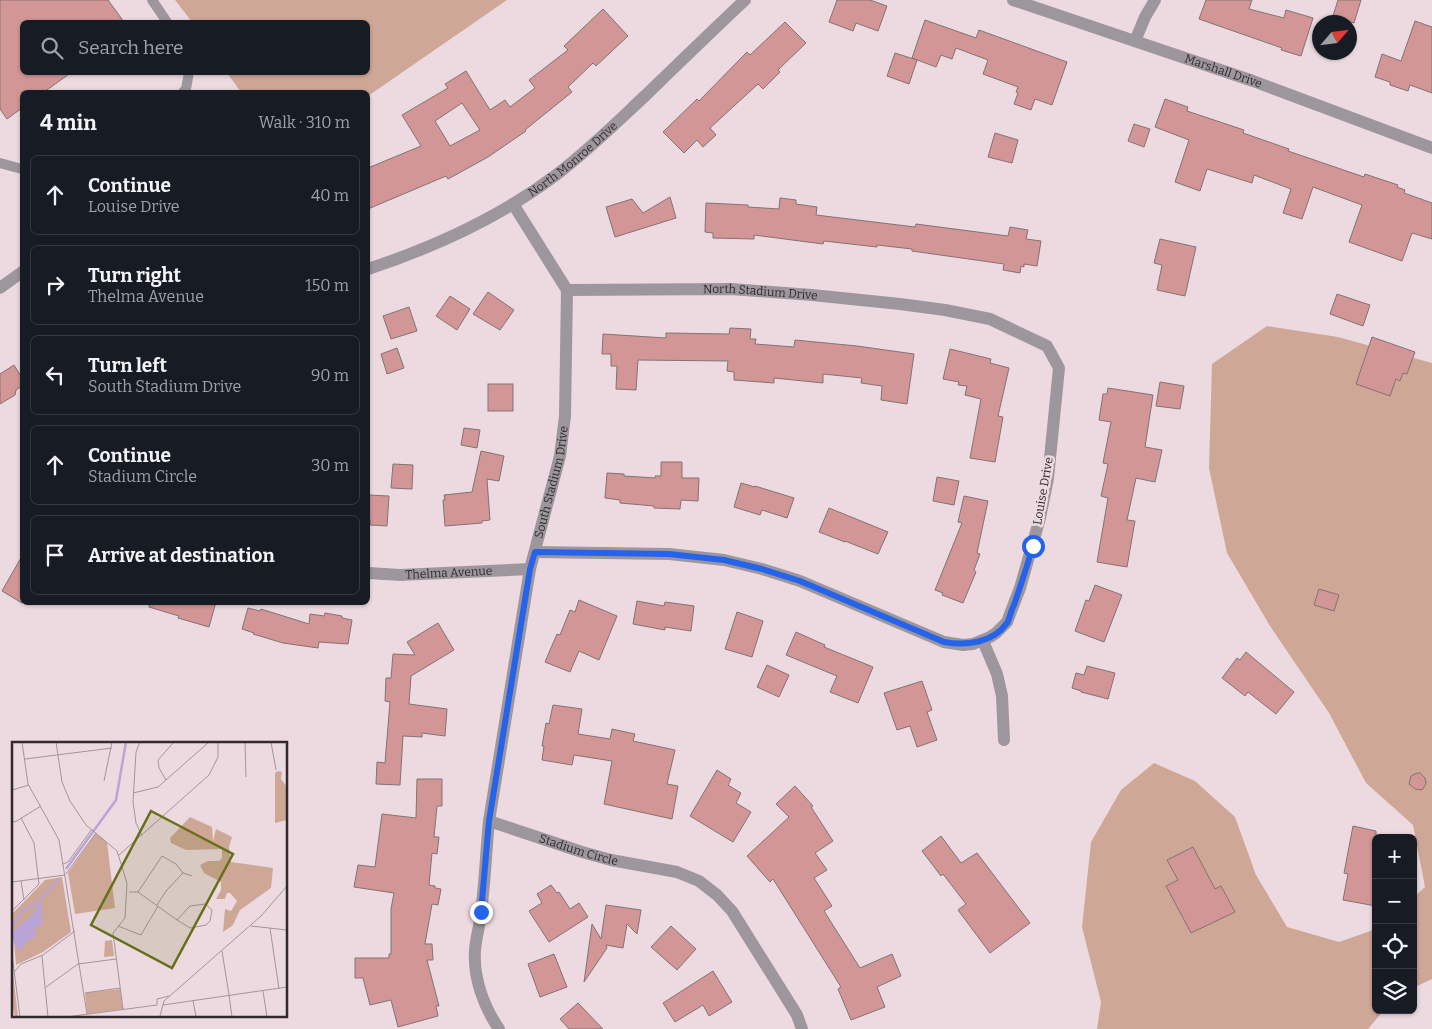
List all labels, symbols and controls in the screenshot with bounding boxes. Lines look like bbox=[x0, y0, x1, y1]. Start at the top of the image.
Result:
north arrow bbox=[1312, 15, 1357, 60]
search box bbox=[20, 20, 370, 75]
icon: search bbox=[38, 34, 66, 62]
text: Search here bbox=[78, 36, 183, 59]
street label: Marshall Drive bbox=[1183, 51, 1264, 91]
text: 4 min bbox=[40, 110, 97, 136]
text: Walk · 310 m bbox=[258, 113, 350, 132]
street label: North Monroe Drive bbox=[525, 119, 620, 200]
text: Continue bbox=[88, 174, 171, 197]
icon: ahead bbox=[41, 181, 69, 209]
text: 40 m bbox=[311, 186, 349, 205]
text: Louise Drive bbox=[88, 197, 180, 216]
text: Turn right bbox=[88, 264, 181, 287]
icon: right bbox=[41, 271, 69, 299]
text: 150 m bbox=[305, 276, 349, 295]
street label: North Stadium Drive bbox=[703, 282, 818, 303]
text: Thelma Avenue bbox=[88, 287, 204, 306]
text: Turn left bbox=[88, 354, 167, 377]
icon: left bbox=[41, 361, 69, 389]
text: 90 m bbox=[311, 366, 349, 385]
text: South Stadium Drive bbox=[88, 377, 241, 396]
street label: South Stadium Drive bbox=[531, 425, 571, 540]
text: Continue bbox=[88, 444, 171, 467]
icon: ahead bbox=[41, 451, 69, 479]
text: 30 m bbox=[311, 456, 349, 475]
street label: Louise Drive bbox=[1030, 456, 1056, 526]
text: Stadium Circle bbox=[88, 467, 197, 486]
route start bbox=[1022, 535, 1045, 558]
icon: arrive bbox=[41, 541, 69, 569]
text: Arrive at destination bbox=[88, 544, 275, 567]
street label: Thelma Avenue bbox=[405, 564, 493, 582]
inset map bbox=[12, 742, 288, 1016]
street label: Stadium Circle bbox=[537, 831, 619, 868]
map controls bbox=[1372, 834, 1417, 1014]
button: + bbox=[1372, 834, 1417, 879]
button: − bbox=[1372, 879, 1417, 924]
route end bbox=[470, 901, 493, 924]
button: locate bbox=[1372, 924, 1417, 969]
button: layers bbox=[1372, 969, 1417, 1014]

